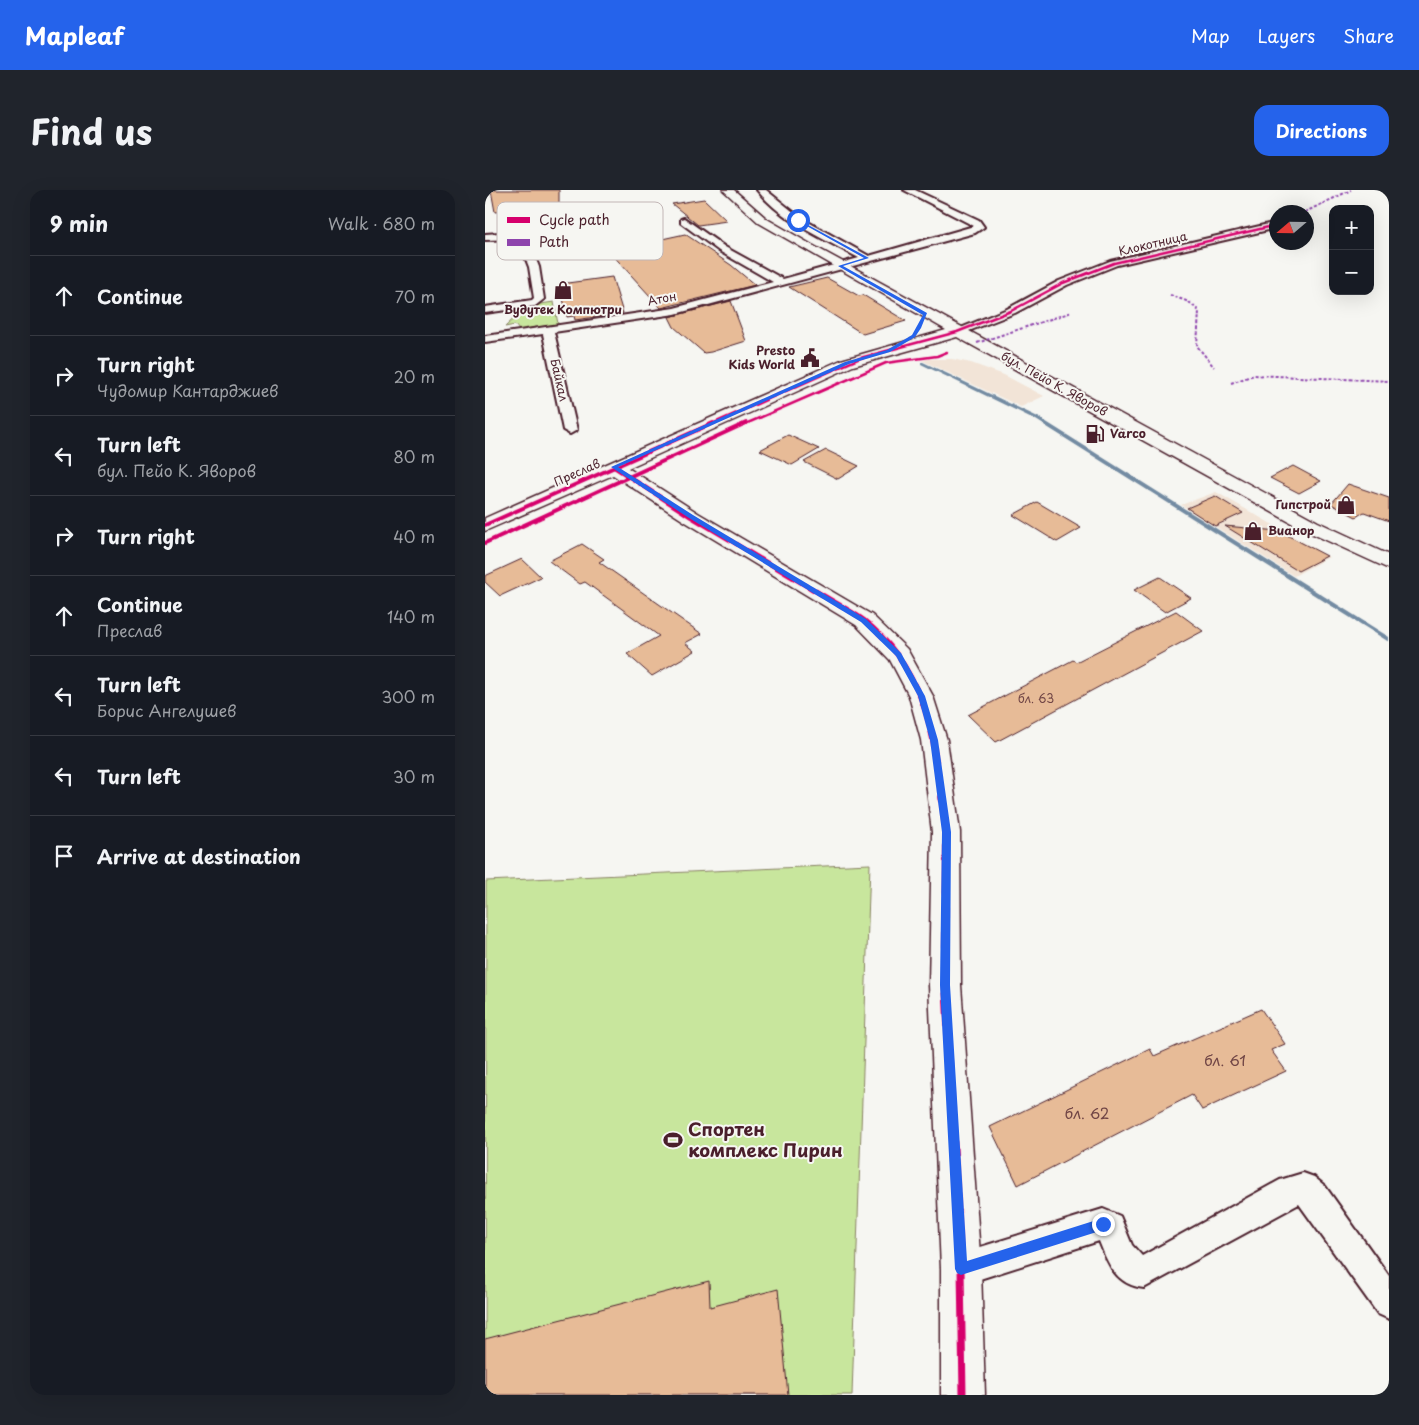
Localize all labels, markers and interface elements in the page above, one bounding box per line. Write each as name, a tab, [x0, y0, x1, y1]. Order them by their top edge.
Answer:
text: Mapleaf	[25, 17, 124, 53]
text: Map	[1191, 22, 1230, 49]
text: Layers	[1258, 22, 1315, 49]
text: Share	[1343, 22, 1394, 49]
text: Find us	[30, 104, 152, 157]
button: Directions	[1254, 105, 1389, 156]
legend	[497, 202, 663, 260]
north arrow	[1269, 205, 1314, 250]
map controls	[1329, 205, 1374, 295]
button: +	[1329, 205, 1374, 250]
text: 9 min	[50, 207, 108, 239]
text: Cycle path	[539, 209, 610, 230]
route start	[787, 209, 810, 232]
text: Walk · 680 m	[328, 211, 435, 235]
street label: Клокотница	[1117, 226, 1189, 260]
text: Path	[539, 231, 569, 252]
button: −	[1329, 250, 1374, 295]
shop icon: Вудутек Компютри	[552, 279, 574, 301]
icon: ahead	[50, 282, 78, 310]
text: Continue	[97, 282, 183, 310]
text: 70 m	[395, 284, 435, 308]
street label: Атон	[646, 286, 678, 310]
place label: Вудутек Компютри	[504, 300, 622, 318]
place label: Presto Kids World	[729, 341, 795, 373]
street label: бул. Пейо К. Яворов	[998, 346, 1111, 420]
public building icon: Presto Kids World	[799, 347, 821, 369]
text: Turn right	[97, 350, 195, 378]
street label: Байкал	[546, 357, 574, 403]
icon: right	[50, 362, 78, 390]
text: 20 m	[394, 364, 435, 388]
text: Чудомир Кантарджиев	[97, 378, 279, 402]
fuel station icon: Varco	[1084, 423, 1106, 445]
place label: Varco	[1110, 424, 1146, 442]
text: Turn left	[97, 430, 181, 458]
icon: left	[50, 442, 78, 470]
text: 80 m	[393, 444, 435, 468]
street label: Преслав	[551, 454, 603, 490]
text: бул. Пейо К. Яворов	[97, 458, 256, 482]
shop icon: Гипстрой	[1335, 494, 1357, 516]
place label: Гипстрой	[1275, 495, 1331, 513]
shop icon: Вианор	[1242, 520, 1264, 542]
place label: Вианор	[1268, 521, 1314, 539]
icon: right	[50, 522, 78, 550]
text: Turn right	[97, 522, 195, 550]
text: 40 m	[393, 524, 435, 548]
text: Continue	[97, 590, 183, 618]
icon: ahead	[50, 602, 78, 630]
text: 140 m	[387, 604, 435, 628]
text: Преслав	[97, 618, 162, 642]
text: Turn left	[97, 670, 181, 698]
icon: left	[50, 682, 78, 710]
text: 300 m	[381, 684, 435, 708]
house number: бл. 63	[1018, 689, 1054, 707]
text: Борис Ангелушев	[97, 698, 237, 722]
icon: left	[50, 762, 78, 790]
text: Turn left	[97, 762, 181, 790]
text: 30 m	[393, 764, 435, 788]
icon: arrive	[50, 842, 78, 870]
text: Arrive at destination	[97, 842, 301, 870]
house number: бл. 61	[1204, 1048, 1246, 1071]
house number: бл. 62	[1065, 1101, 1109, 1124]
place label: Спортен комплекс Пирин	[688, 1115, 843, 1163]
sports icon: Спортен комплекс Пирин	[662, 1129, 684, 1151]
route end	[1092, 1213, 1115, 1236]

